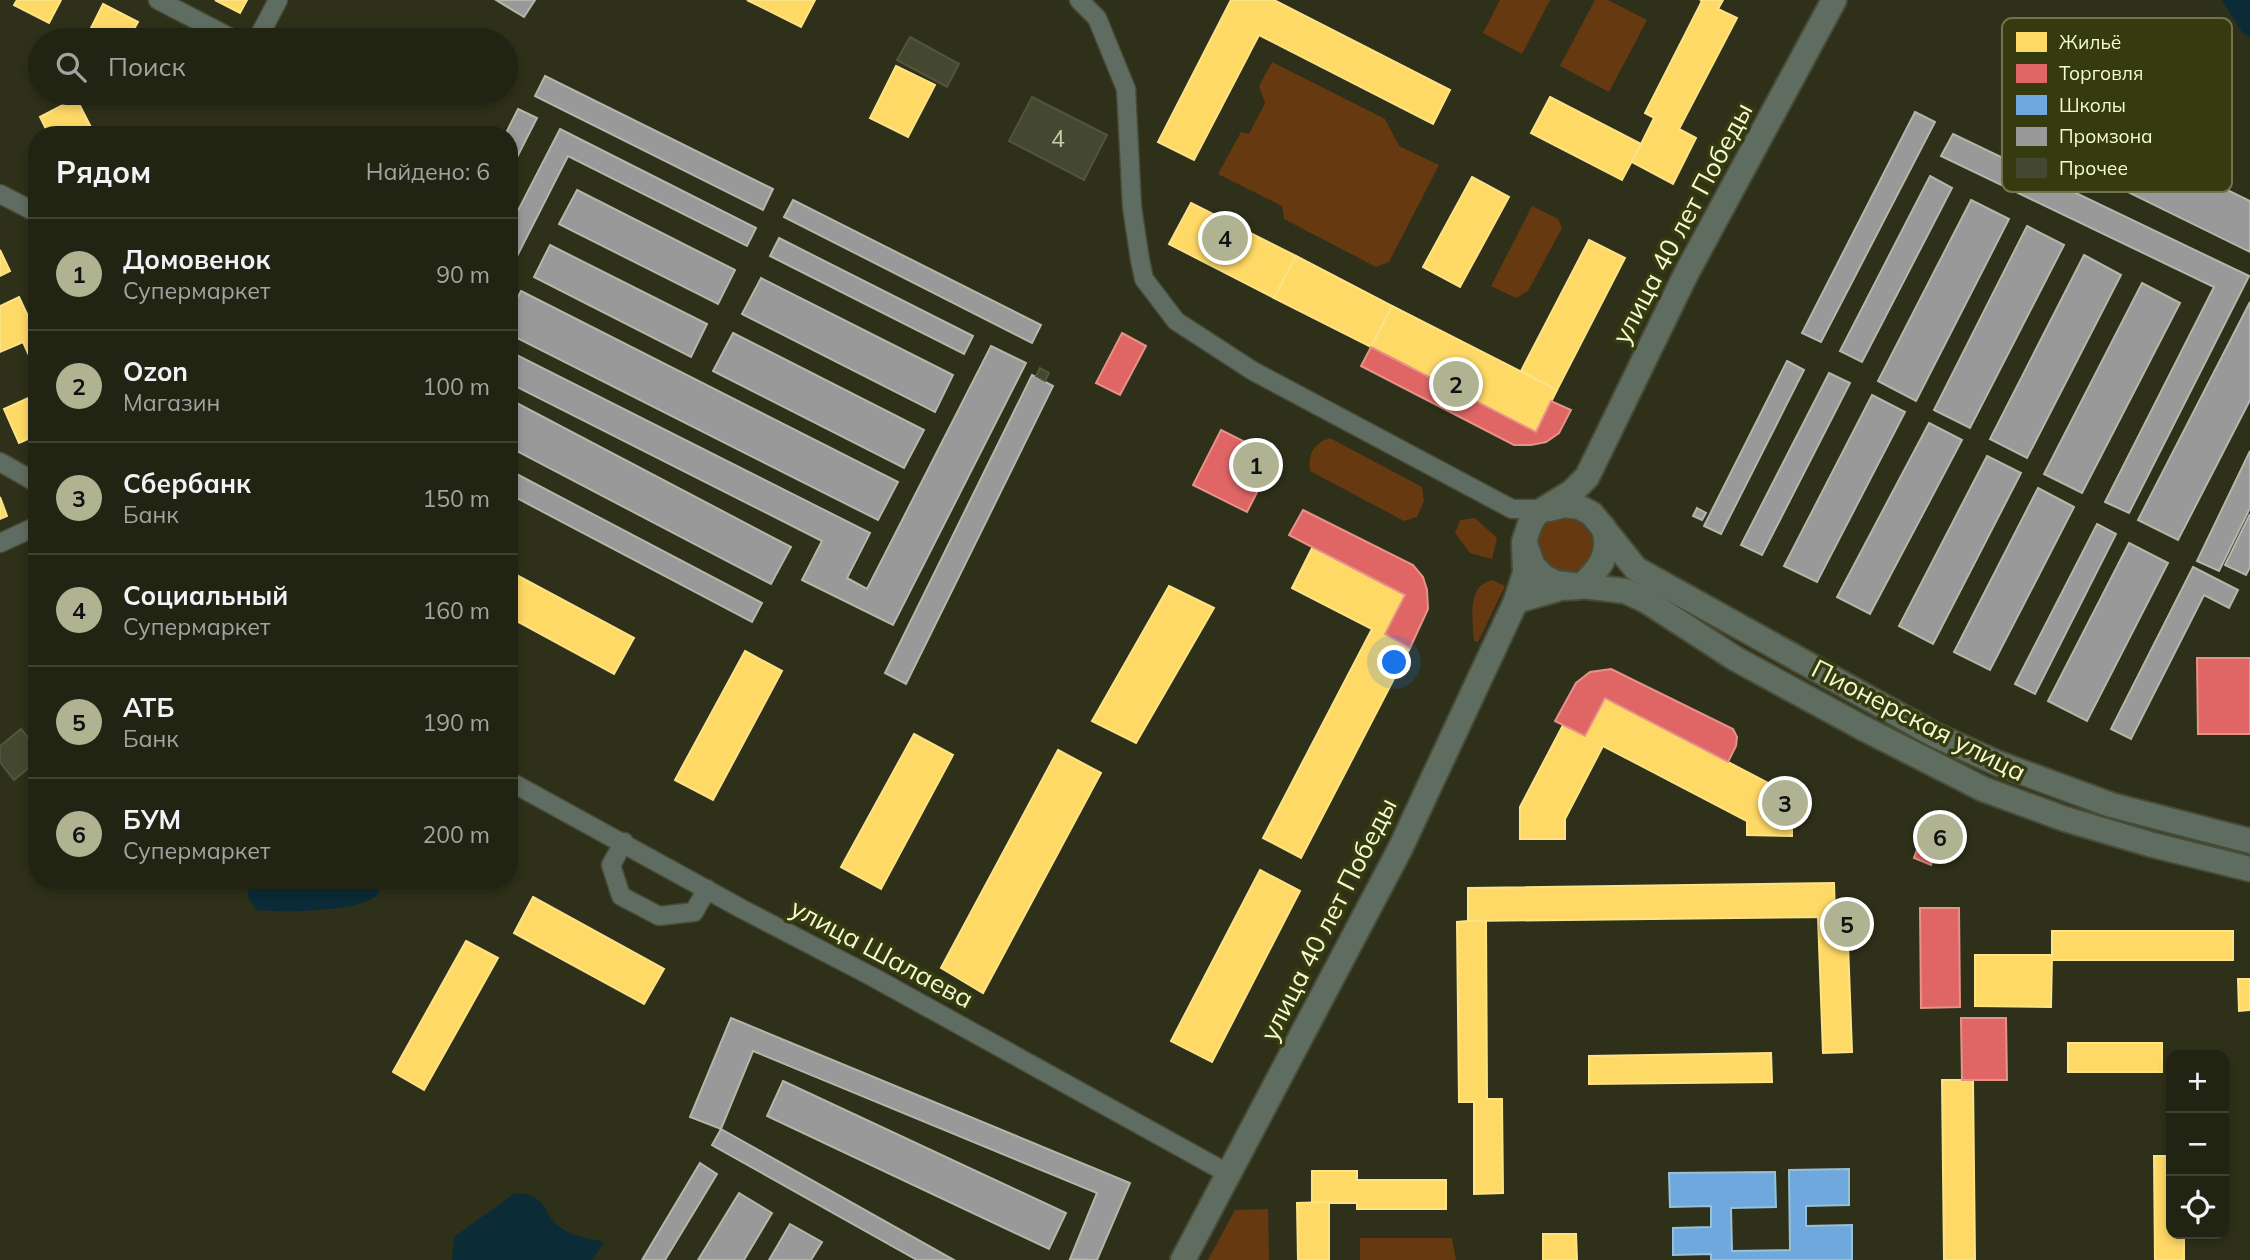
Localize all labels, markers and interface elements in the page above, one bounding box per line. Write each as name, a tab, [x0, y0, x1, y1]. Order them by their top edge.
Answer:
legend	[2002, 18, 2232, 192]
search box	[28, 28, 518, 105]
text: Жильё	[2059, 30, 2121, 54]
icon: search	[52, 48, 90, 86]
text: Поиск	[108, 50, 186, 83]
text: Торговля	[2059, 61, 2143, 85]
text: Школы	[2059, 93, 2126, 117]
street label: улица 40 лет Победы	[1604, 97, 1760, 349]
house number: 4	[1051, 124, 1065, 153]
text: Промзона	[2059, 124, 2153, 148]
text: Рядом	[56, 153, 151, 191]
text: Прочее	[2059, 156, 2128, 180]
text: Найдено: 6	[366, 157, 490, 186]
pin: 4	[1202, 212, 1248, 264]
text: Домовенок	[123, 243, 270, 276]
text: 1	[72, 260, 86, 289]
text: 90 m	[436, 260, 490, 289]
text: Супермаркет	[123, 276, 270, 305]
text: Ozon	[123, 355, 188, 388]
pin: 2	[1433, 358, 1479, 410]
text: 2	[72, 372, 86, 401]
text: 100 m	[422, 372, 490, 401]
text: Магазин	[123, 388, 220, 417]
pin: 1	[1233, 439, 1279, 491]
text: Сбербанк	[123, 467, 251, 500]
text: 3	[72, 484, 86, 513]
text: 150 m	[422, 484, 490, 513]
text: Банк	[123, 500, 179, 529]
text: Социальный	[123, 579, 288, 612]
text: 4	[72, 596, 86, 625]
text: 160 m	[422, 596, 490, 625]
text: Супермаркет	[123, 612, 270, 641]
your location	[1377, 645, 1411, 679]
street label: Пионерская улица	[1806, 652, 2032, 788]
text: АТБ	[123, 691, 174, 724]
text: 5	[72, 708, 86, 737]
text: 190 m	[422, 708, 490, 737]
text: Банк	[123, 724, 179, 753]
pin: 3	[1762, 777, 1808, 829]
street label: улица 40 лет Победы	[1252, 792, 1404, 1046]
text: БУМ	[123, 803, 181, 836]
pin: 6	[1917, 811, 1963, 863]
text: 6	[72, 820, 86, 849]
text: 200 m	[422, 820, 490, 849]
text: Супермаркет	[123, 836, 270, 865]
street label: улица Шалаева	[785, 891, 979, 1015]
pin: 5	[1824, 898, 1870, 950]
map controls	[2166, 1050, 2229, 1239]
button: +	[2166, 1050, 2229, 1113]
button: −	[2166, 1113, 2229, 1176]
button: locate	[2166, 1176, 2229, 1239]

